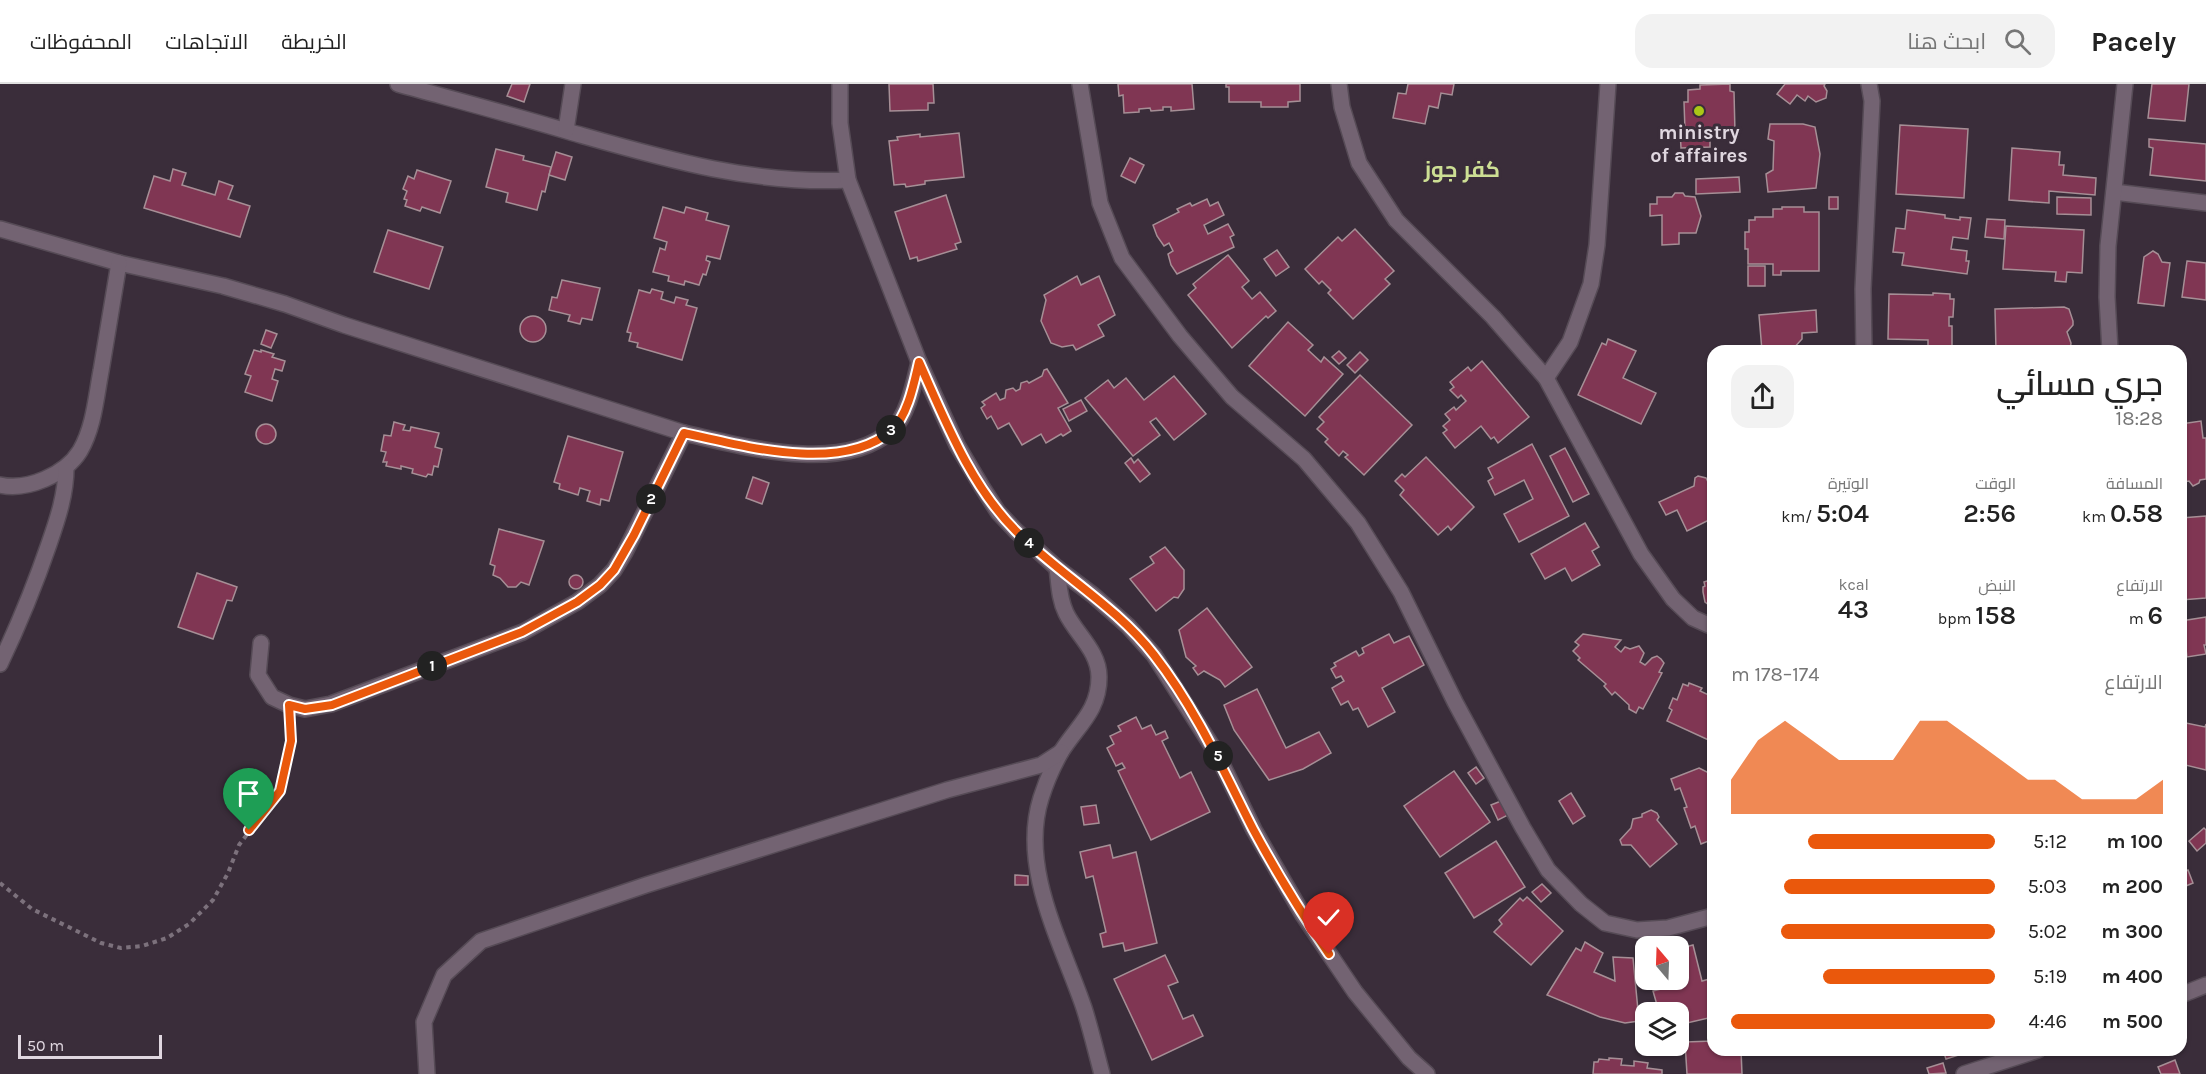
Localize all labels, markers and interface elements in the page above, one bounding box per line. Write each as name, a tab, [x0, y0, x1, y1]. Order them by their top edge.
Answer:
search box	[1635, 14, 2055, 68]
icon: search	[2001, 25, 2034, 58]
text: Pacely	[2091, 25, 2176, 58]
text: ابحث هنا	[1907, 29, 1986, 55]
text: المحفوظات	[30, 30, 132, 54]
text: الاتجاهات	[165, 30, 248, 54]
text: الخريطة	[281, 30, 347, 54]
marker: ministry of affaires	[1692, 104, 1706, 118]
place label: ministry of affaires	[1650, 121, 1748, 167]
district label: كفر جوز	[1423, 157, 1500, 183]
button: share	[1731, 365, 1794, 428]
text: جري مسائي	[1996, 365, 2163, 403]
text: 18:28	[2116, 407, 2163, 430]
pin: 3	[876, 415, 906, 445]
text: 3	[886, 420, 896, 439]
text: الوتيرة	[1828, 474, 1869, 493]
text: الوقت	[1975, 474, 2016, 493]
text: المسافة	[2106, 474, 2163, 493]
pin: 2	[636, 484, 666, 514]
text: 2	[646, 489, 656, 508]
text: 5:04	[1816, 498, 1869, 529]
text: 2:56	[1963, 498, 2016, 529]
text: 0.58	[2110, 498, 2163, 529]
text: /km	[1781, 507, 1816, 526]
text: km	[2082, 507, 2110, 526]
pin: 4	[1014, 528, 1044, 558]
text: 4	[1024, 533, 1034, 552]
text: kcal	[1838, 575, 1869, 594]
text: النبض	[1978, 576, 2016, 595]
text: الارتفاع	[2116, 576, 2163, 595]
text: 43	[1838, 594, 1869, 625]
text: 158	[1975, 600, 2016, 631]
text: 6	[2147, 600, 2163, 631]
text: bpm	[1938, 609, 1975, 628]
text: m	[2129, 609, 2147, 628]
pin: 1	[417, 651, 447, 681]
text: 1	[429, 656, 435, 675]
text: 174–178 m	[1731, 663, 1819, 686]
text: الارتفاع	[2104, 671, 2163, 694]
pin: 5	[1203, 741, 1233, 771]
text: 5	[1213, 746, 1223, 765]
pin	[223, 768, 274, 830]
icon: arrive	[232, 777, 265, 810]
text: 5:12	[2033, 830, 2067, 853]
text: 100 m	[2107, 830, 2163, 853]
text: 5:03	[2027, 875, 2067, 898]
text: 200 m	[2102, 875, 2163, 898]
pin	[1303, 892, 1354, 954]
icon: check	[1312, 901, 1345, 934]
text: 5:02	[2028, 920, 2067, 943]
text: 300 m	[2101, 920, 2163, 943]
north arrow	[1635, 936, 1689, 990]
map controls	[1635, 936, 1689, 1056]
text: 5:19	[2033, 965, 2067, 988]
text: 400 m	[2102, 965, 2163, 988]
button: layers	[1635, 1002, 1689, 1056]
text: 4:46	[2029, 1010, 2067, 1033]
text: 500 m	[2102, 1010, 2163, 1033]
scale bar	[18, 1032, 162, 1060]
text: 50 m	[27, 1036, 64, 1055]

